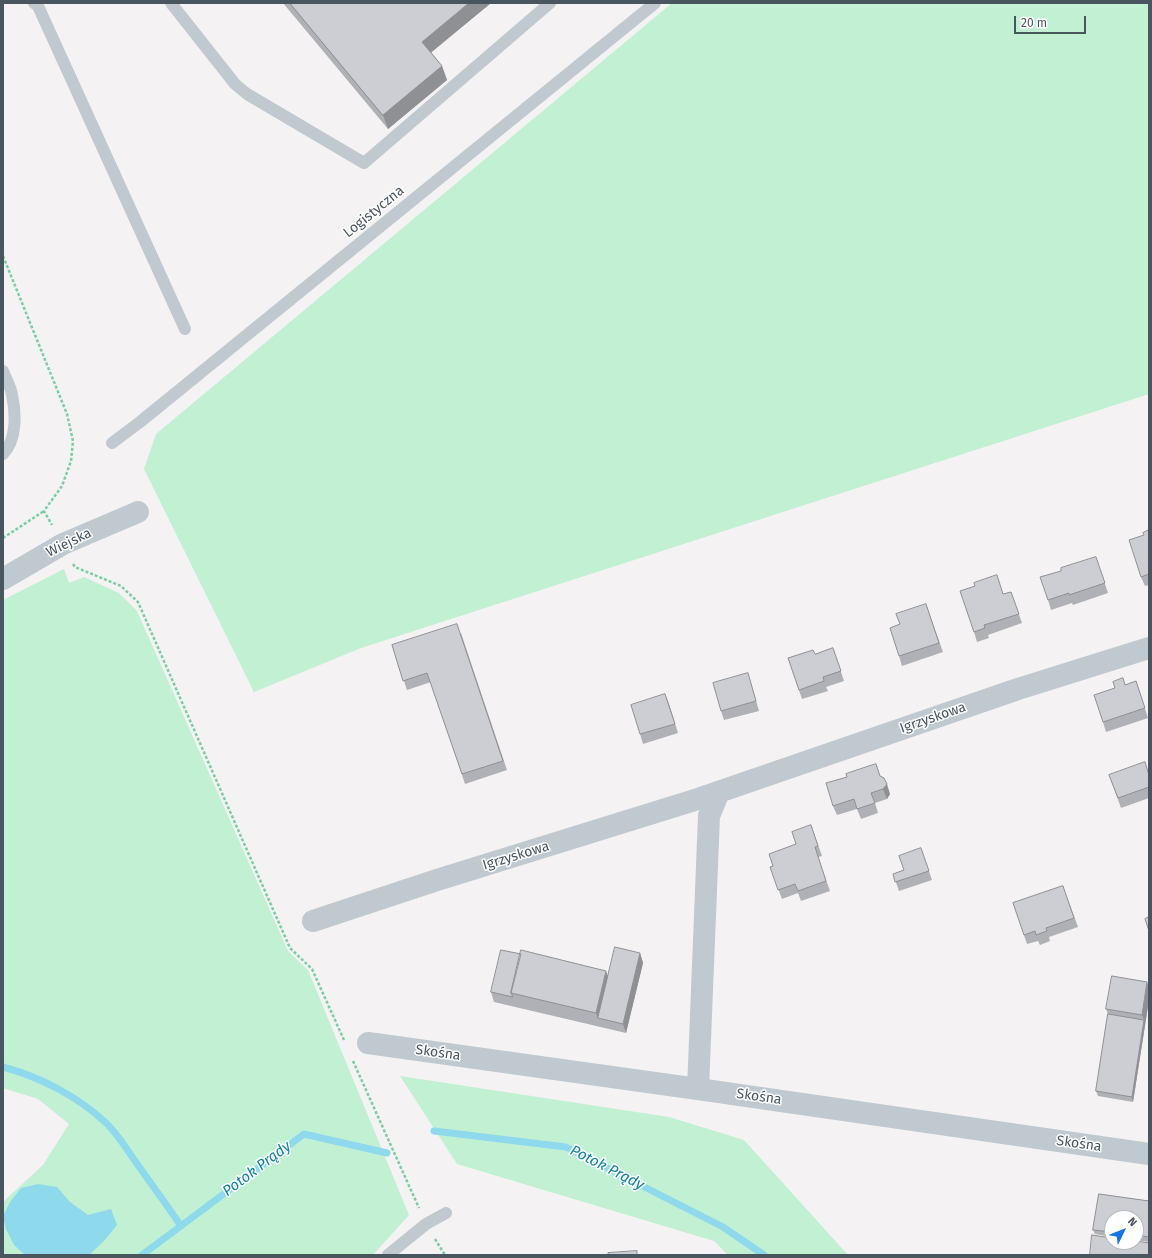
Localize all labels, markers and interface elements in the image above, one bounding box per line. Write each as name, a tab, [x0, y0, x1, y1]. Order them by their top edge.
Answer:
scale bar	[1016, 8, 1088, 34]
text: 20 m	[1021, 16, 1047, 30]
street label: Logistyczna	[340, 182, 408, 242]
street label: Wiejska	[44, 525, 94, 561]
street label: Igrzyskowa	[898, 699, 968, 737]
street label: Igrzyskowa	[481, 838, 551, 874]
street label: Skośna	[414, 1042, 462, 1064]
street label: Skośna	[735, 1086, 783, 1108]
street label: Skośna	[1055, 1133, 1103, 1155]
water label: Potok Prądy	[219, 1137, 295, 1201]
water label: Potok Prądy	[567, 1142, 647, 1194]
north arrow	[1104, 1210, 1144, 1250]
text: N	[1125, 1215, 1140, 1229]

